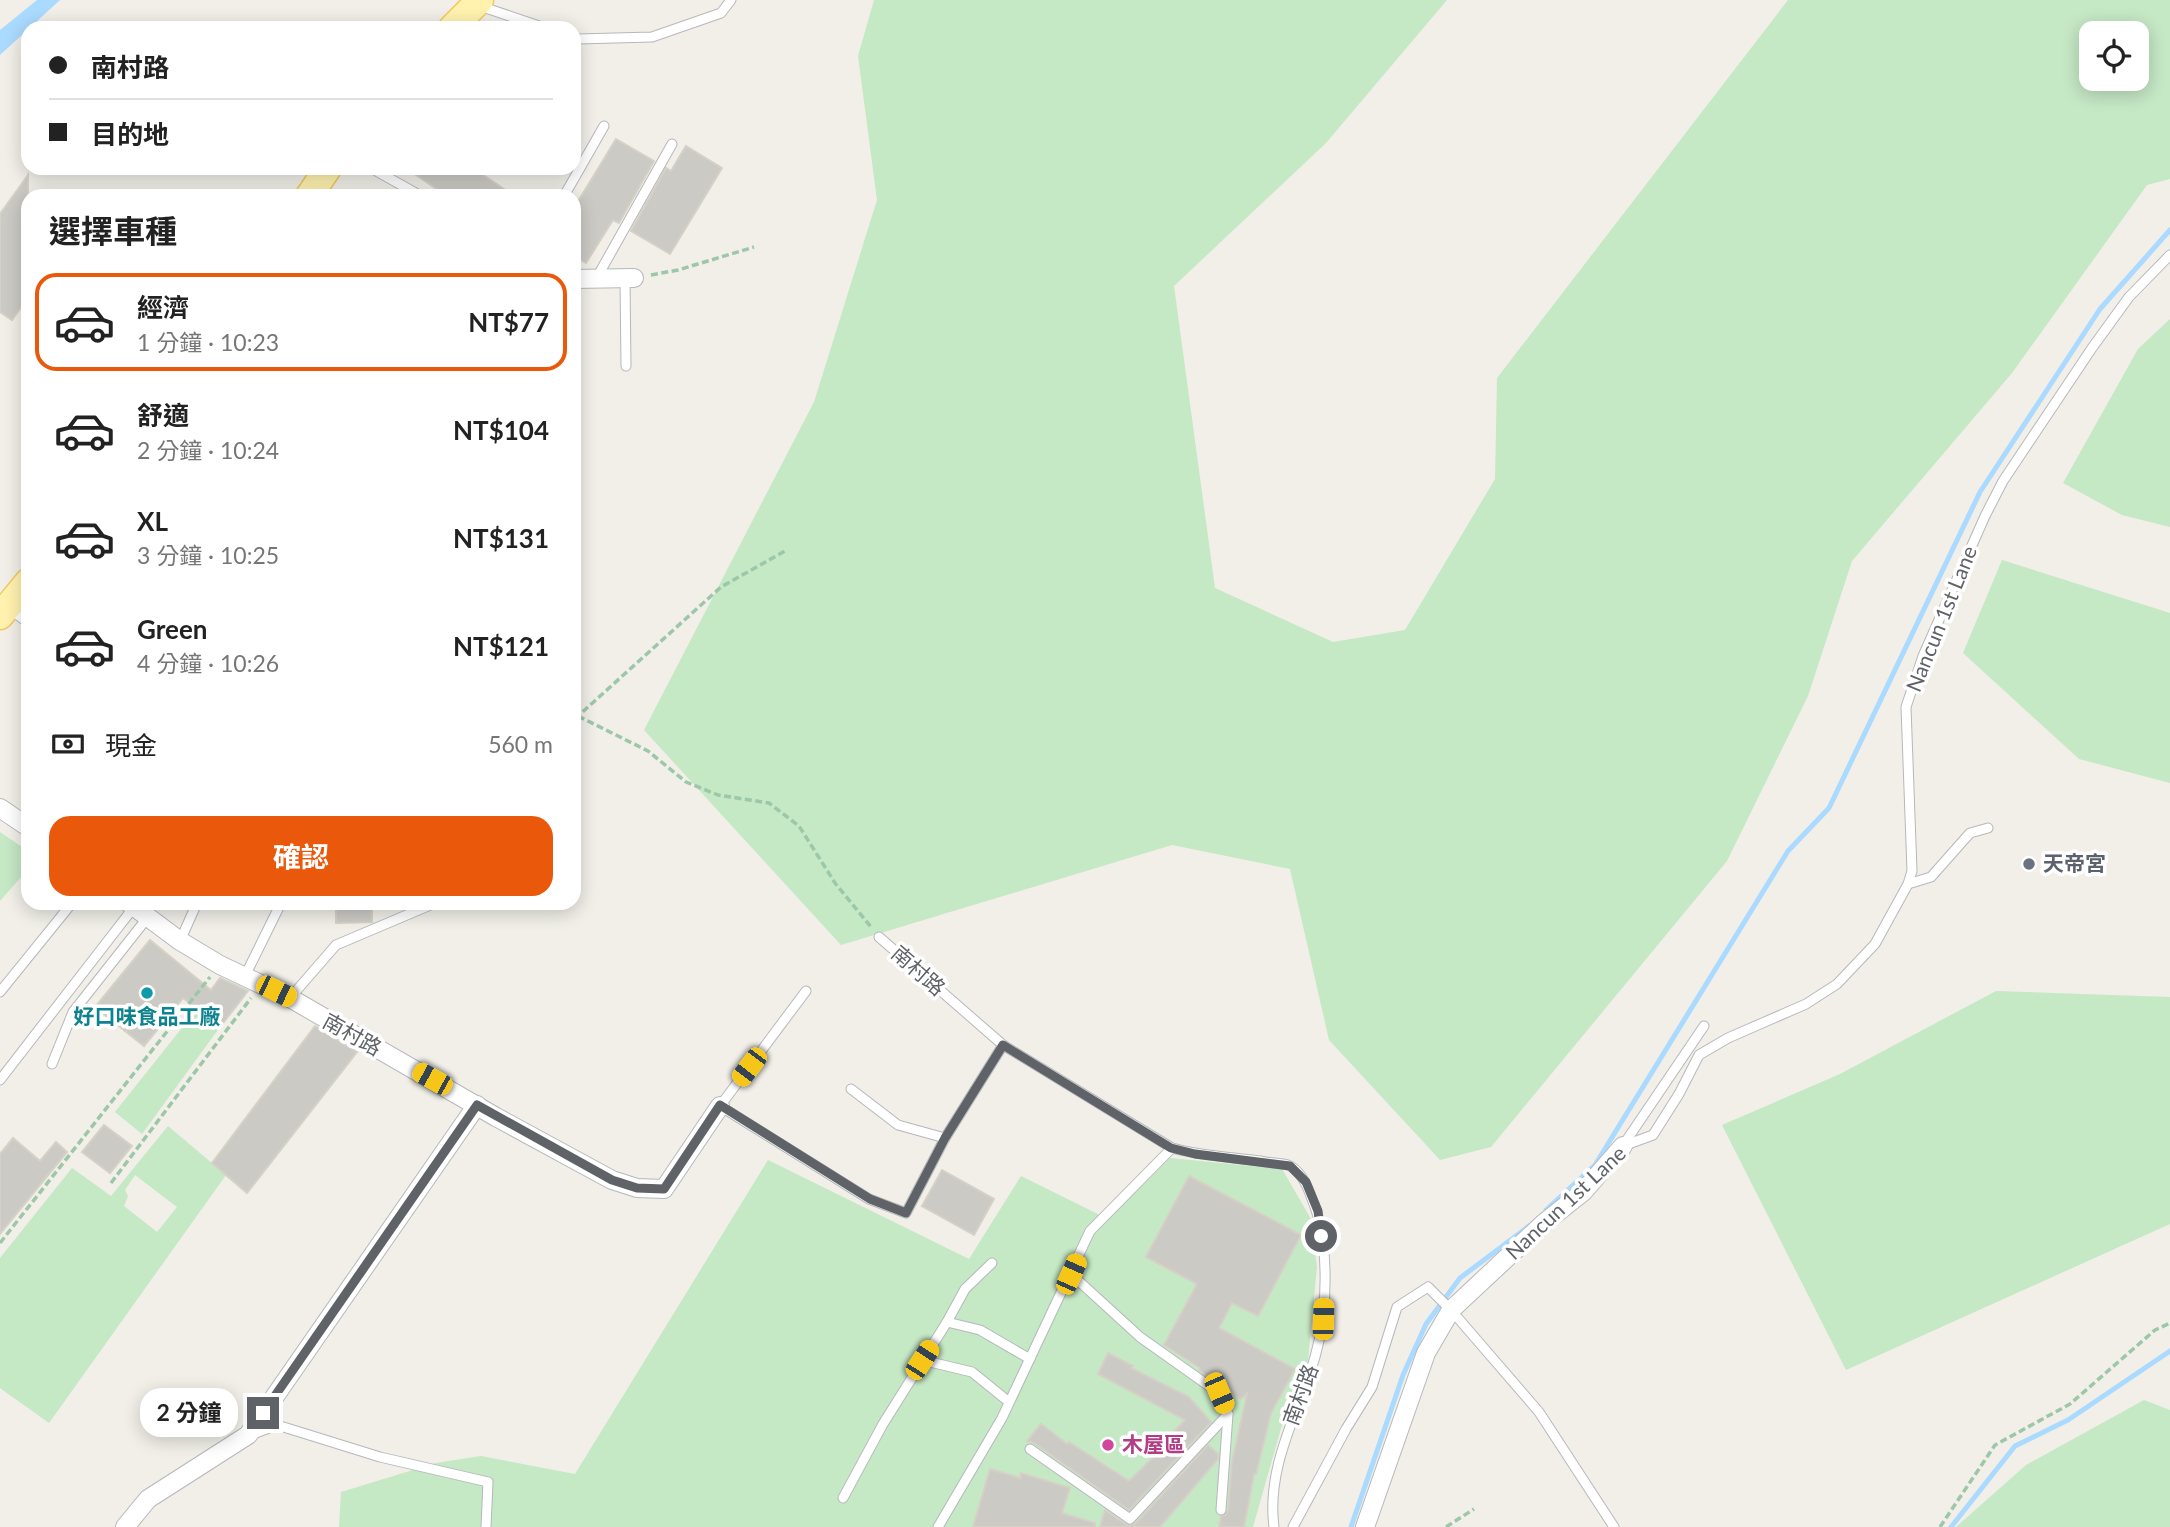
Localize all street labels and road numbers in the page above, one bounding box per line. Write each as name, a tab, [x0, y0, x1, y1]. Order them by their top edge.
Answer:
street label: Nancun 1st Lane	[1900, 542, 1981, 695]
street label: 南村路	[887, 940, 951, 1000]
street label: 南村路	[319, 1007, 386, 1060]
street label: Nancun 1st Lane	[1500, 1140, 1630, 1264]
street label: 南村路	[1277, 1361, 1322, 1428]

